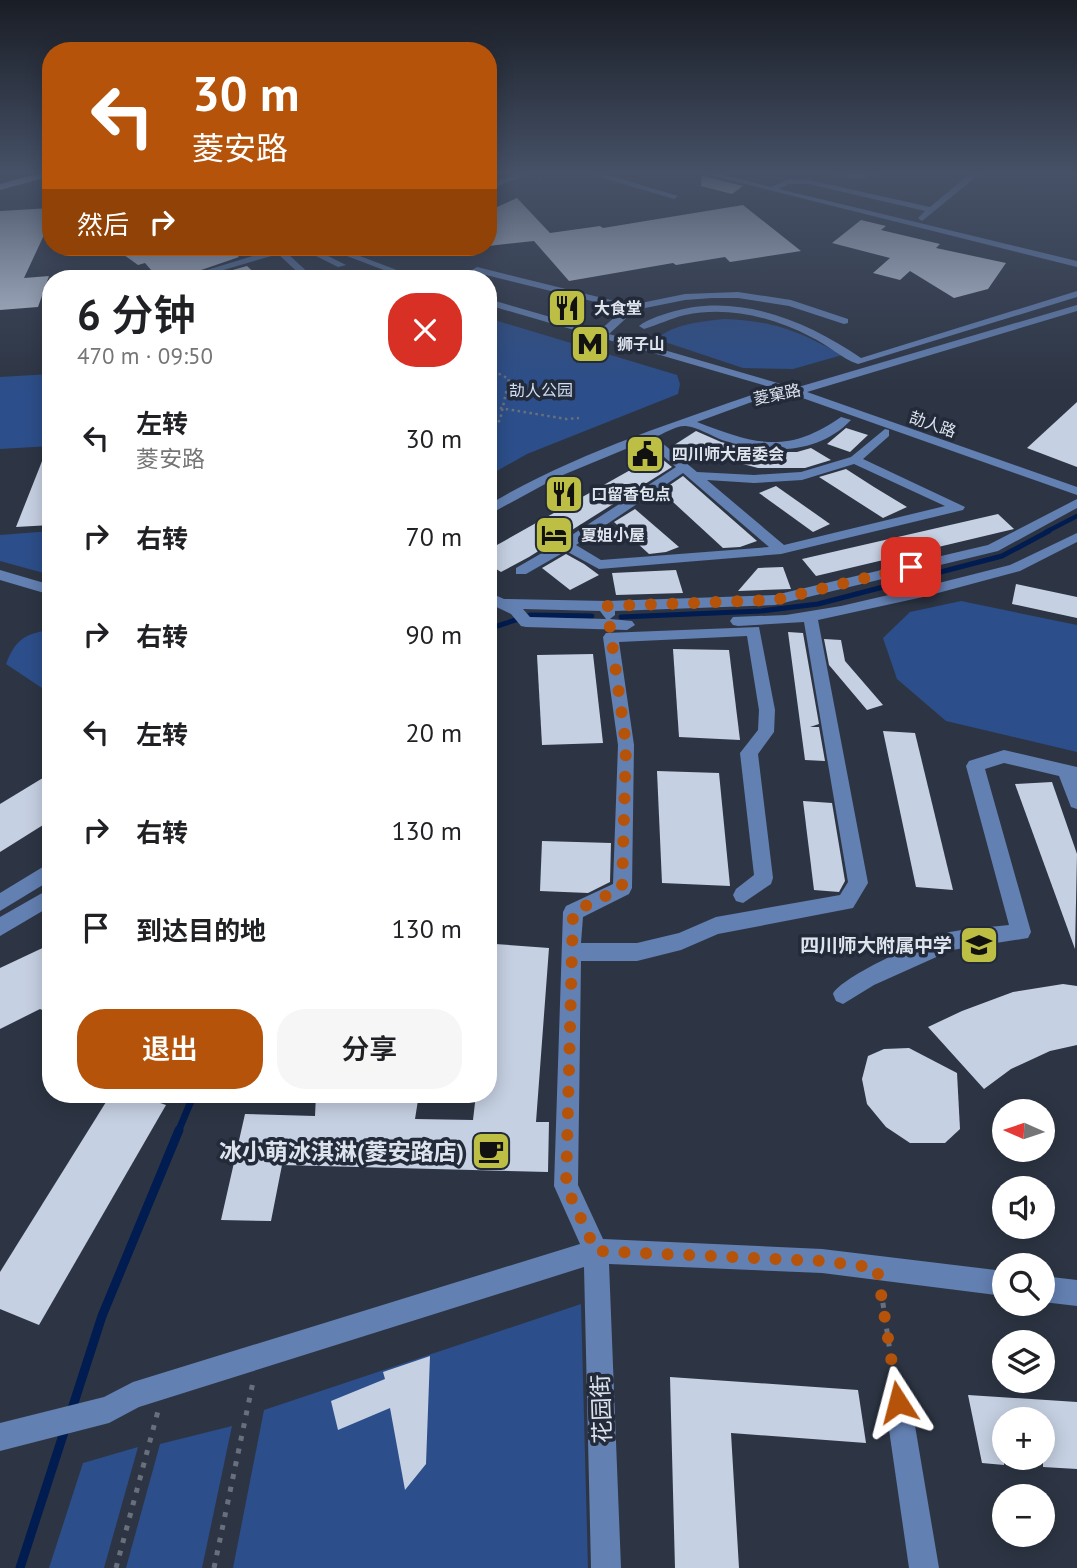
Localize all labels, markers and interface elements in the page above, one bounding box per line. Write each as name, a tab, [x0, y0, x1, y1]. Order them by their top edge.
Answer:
text: 30 m	[192, 61, 299, 125]
icon: left	[77, 70, 168, 161]
text: 菱安路	[192, 127, 288, 169]
icon: right	[143, 203, 181, 241]
text: 然后	[77, 208, 129, 241]
text: 6 分钟	[77, 287, 195, 342]
restaurant icon: 大食堂	[546, 287, 588, 329]
button: close	[388, 293, 462, 367]
place label: 大食堂	[594, 298, 642, 318]
metro station icon: 狮子山	[569, 323, 611, 365]
place label: 狮子山	[617, 334, 665, 354]
text: 470 m · 09:50	[77, 341, 213, 370]
street label: 菱窠路	[751, 379, 803, 409]
park label: 劼人公园	[509, 380, 573, 400]
text: 左转	[136, 407, 188, 440]
street label: 劼人路	[907, 407, 959, 441]
icon: left	[77, 419, 115, 457]
text: 30 m	[406, 422, 462, 455]
public building icon: 四川师大居委会	[624, 433, 666, 475]
text: 菱安路	[136, 444, 205, 473]
place label: 四川师大居委会	[672, 444, 784, 464]
restaurant icon: 口留香包点	[543, 473, 585, 515]
place label: 口留香包点	[591, 484, 671, 504]
hotel icon: 夏姐小屋	[533, 514, 575, 556]
icon: right	[77, 517, 115, 555]
text: 70 m	[406, 520, 462, 553]
text: 右转	[136, 522, 188, 555]
place label: 夏姐小屋	[581, 525, 645, 545]
pin	[881, 537, 941, 597]
icon: arrive	[892, 548, 930, 586]
icon: right	[77, 615, 115, 653]
text: 90 m	[406, 618, 462, 651]
text: 右转	[136, 620, 188, 653]
icon: left	[77, 713, 115, 751]
text: 20 m	[406, 716, 462, 749]
text: 左转	[136, 718, 188, 751]
icon: right	[77, 811, 115, 849]
text: 130 m	[391, 814, 462, 847]
text: 右转	[136, 816, 188, 849]
icon: arrive	[77, 909, 115, 947]
text: 130 m	[391, 912, 462, 945]
text: 到达目的地	[136, 914, 266, 947]
school or university icon: 四川师大附属中学	[958, 924, 1000, 966]
place label: 四川师大附属中学	[800, 933, 952, 957]
button: 退出	[77, 1009, 263, 1089]
button: 分享	[277, 1009, 462, 1089]
north arrow	[992, 1099, 1055, 1162]
map controls	[992, 1099, 1055, 1547]
cafe icon: 冰小萌冰淇淋(菱安路店)	[470, 1130, 512, 1172]
place label: 冰小萌冰淇淋(菱安路店)	[219, 1137, 464, 1166]
button: sound	[992, 1176, 1055, 1239]
button: search	[992, 1253, 1055, 1316]
button: layers	[992, 1330, 1055, 1393]
position arrow	[861, 1365, 935, 1439]
street label: 花园街	[585, 1374, 617, 1444]
button: +	[992, 1407, 1055, 1470]
button: −	[992, 1484, 1055, 1547]

